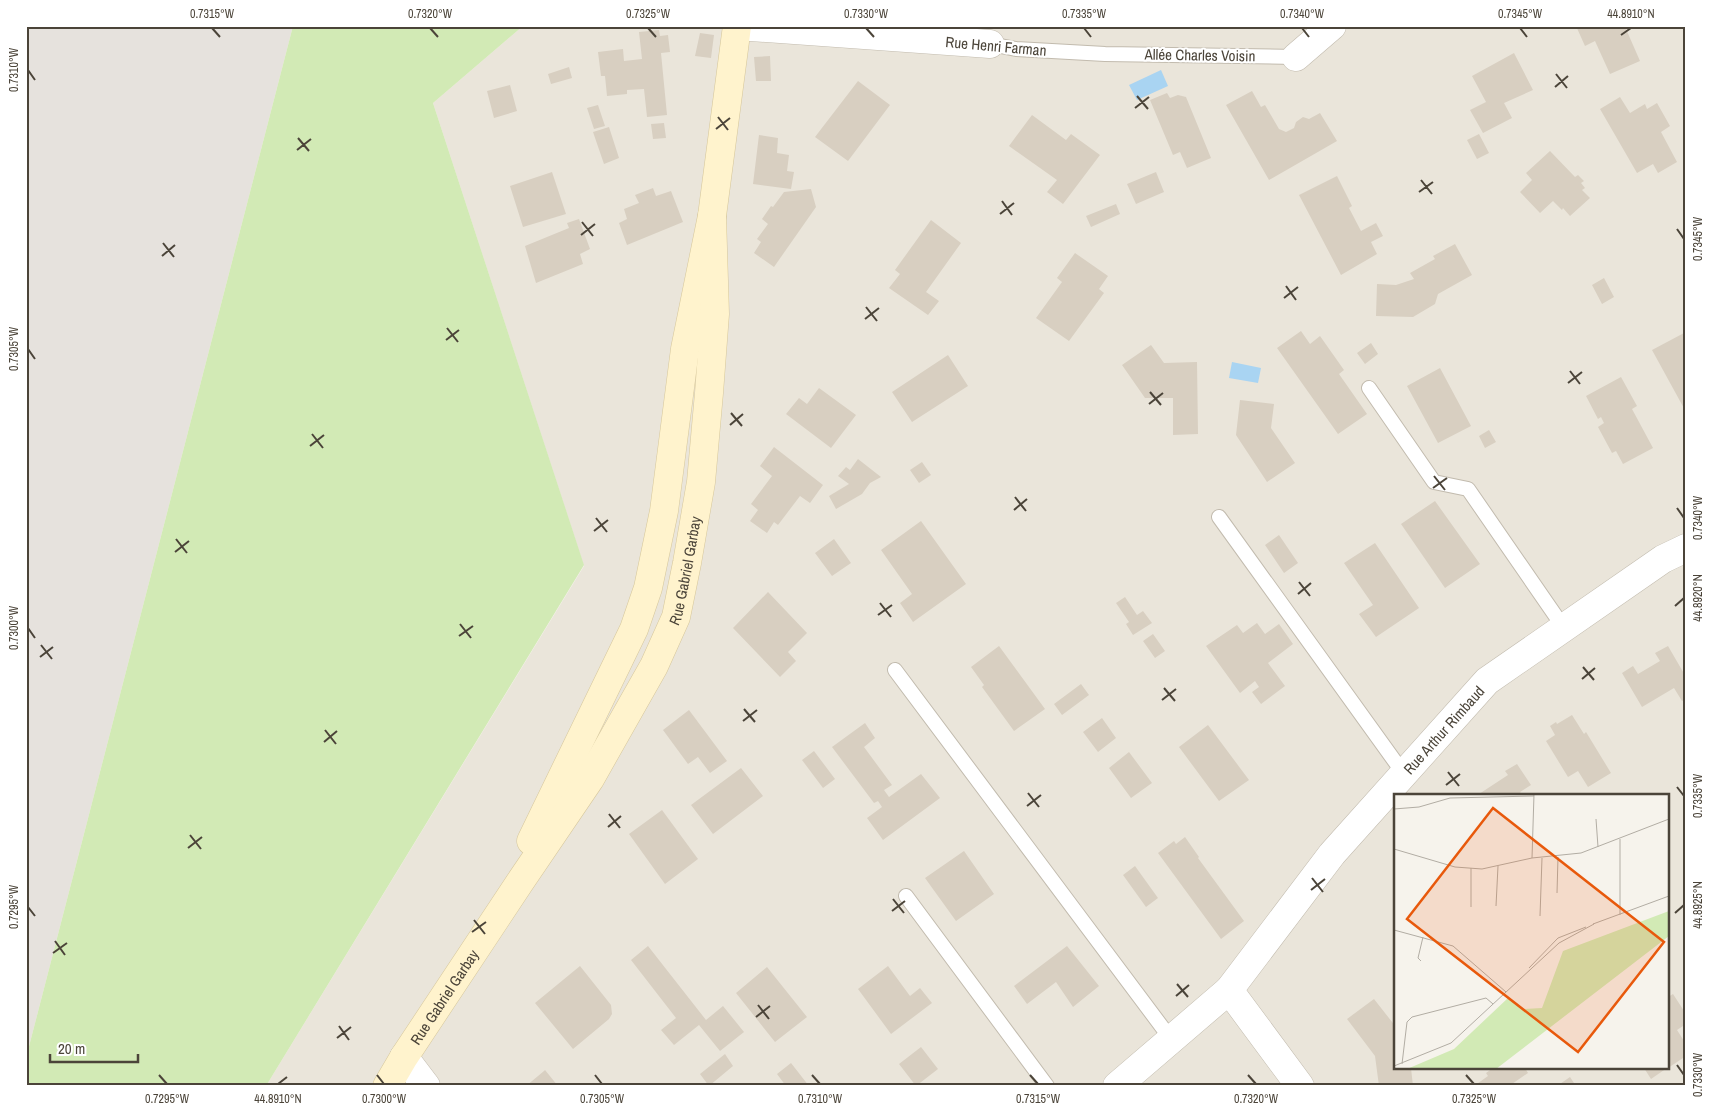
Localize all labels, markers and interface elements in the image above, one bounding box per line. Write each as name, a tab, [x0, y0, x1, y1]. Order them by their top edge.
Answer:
text: 0.7315°W	[190, 6, 235, 22]
text: 0.7320°W	[408, 6, 453, 22]
text: 0.7325°W	[626, 6, 671, 22]
text: 0.7330°W	[844, 6, 889, 22]
text: 0.7335°W	[1062, 6, 1107, 22]
text: 0.7340°W	[1280, 6, 1325, 22]
text: 0.7345°W	[1498, 6, 1543, 22]
text: 44.8910°N	[1607, 6, 1655, 22]
street label: Rue Henri Farman	[945, 31, 1047, 61]
street label: Allée Charles Voisin	[1143, 44, 1256, 66]
text: 0.7310°W	[6, 47, 22, 92]
text: 0.7345°W	[1690, 216, 1706, 261]
text: 0.7305°W	[6, 326, 22, 371]
text: 0.7340°W	[1690, 495, 1706, 540]
street label: Rue Gabriel Garbay	[663, 514, 706, 628]
text: 44.8920°N	[1690, 574, 1706, 622]
text: 0.7300°W	[6, 605, 22, 650]
street label: Rue Arthur Rimbaud	[1398, 681, 1489, 779]
text: 0.7335°W	[1690, 773, 1706, 818]
inset map	[1394, 794, 1670, 1070]
text: 44.8925°N	[1690, 881, 1706, 929]
text: 0.7295°W	[6, 884, 22, 929]
street label: Rue Gabriel Garbay	[405, 944, 484, 1048]
scale bar	[50, 1032, 138, 1064]
text: 20 m	[58, 1038, 85, 1059]
text: 0.7330°W	[1690, 1052, 1706, 1097]
text: 0.7295°W	[145, 1091, 190, 1107]
text: 44.8910°N	[254, 1091, 302, 1107]
text: 0.7300°W	[362, 1091, 407, 1107]
text: 0.7305°W	[580, 1091, 625, 1107]
text: 0.7310°W	[798, 1091, 843, 1107]
text: 0.7315°W	[1016, 1091, 1061, 1107]
text: 0.7320°W	[1234, 1091, 1279, 1107]
text: 0.7325°W	[1452, 1091, 1497, 1107]

